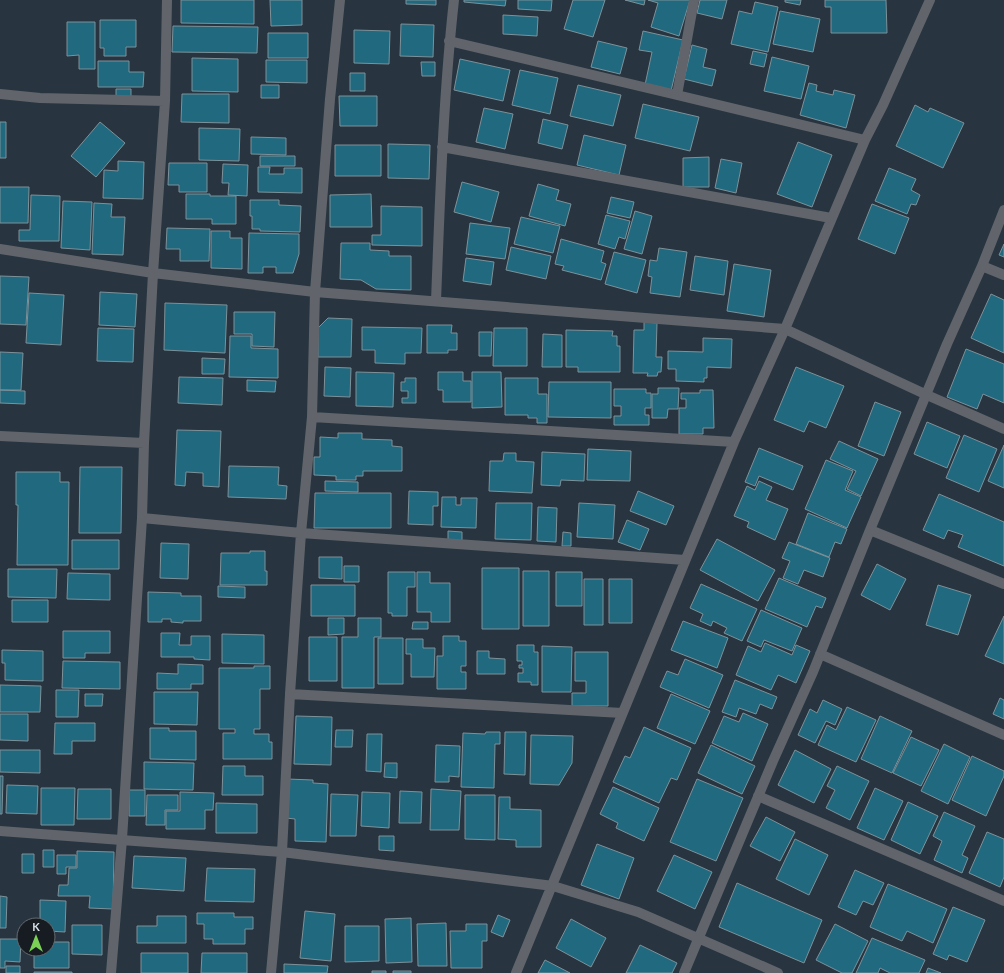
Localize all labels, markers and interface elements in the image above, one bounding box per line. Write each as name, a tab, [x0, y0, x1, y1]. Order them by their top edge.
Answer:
north arrow	[16, 917, 56, 957]
text: K	[32, 920, 40, 933]

